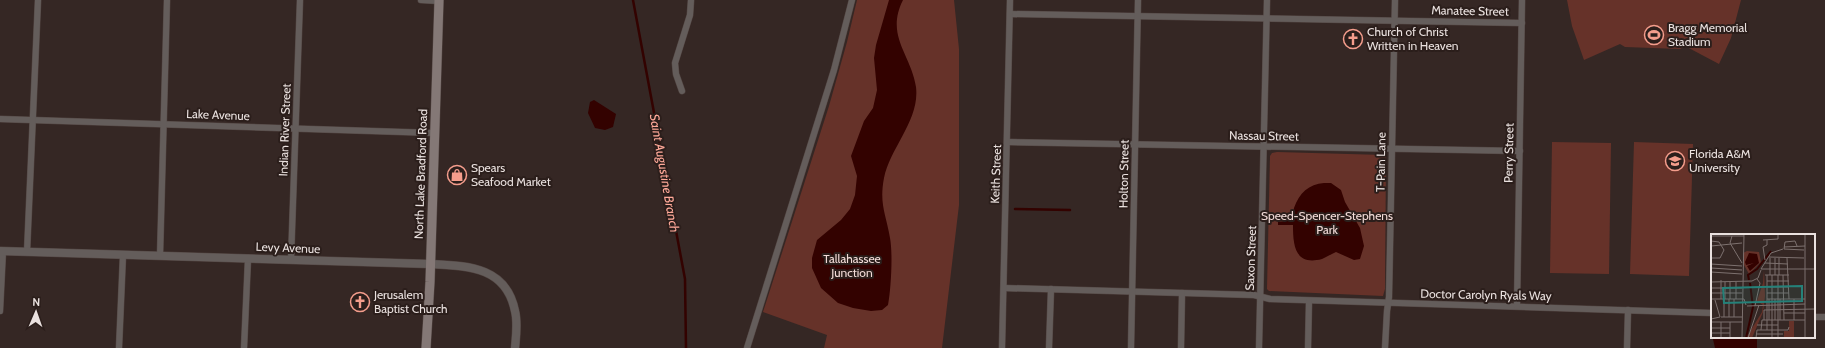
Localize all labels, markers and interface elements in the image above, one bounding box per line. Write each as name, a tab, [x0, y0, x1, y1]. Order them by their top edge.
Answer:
street label: Manatee Street	[1431, 2, 1509, 19]
place label: Bragg Memorial Stadium	[1668, 20, 1747, 49]
place label: Church of Christ Written in Heaven	[1367, 24, 1459, 53]
sports icon: Bragg Memorial Stadium	[1643, 24, 1665, 46]
church icon: Church of Christ Written in Heaven	[1342, 28, 1364, 50]
street label: Indian River Street	[275, 83, 294, 177]
street label: Lake Avenue	[186, 106, 250, 123]
street label: North Lake Bradford Road	[411, 109, 430, 239]
water label: Saint Augustine Branch	[647, 112, 683, 234]
street label: Perry Street	[1500, 123, 1517, 183]
street label: Nassau Street	[1229, 127, 1299, 144]
street label: T-Pain Lane	[1372, 132, 1389, 192]
street label: Holton Street	[1115, 140, 1132, 208]
street label: Keith Street	[987, 144, 1004, 204]
place label: Florida A&M University	[1689, 146, 1751, 175]
school or university icon: Florida A&M University	[1664, 150, 1686, 172]
place label: Spears Seafood Market	[471, 160, 551, 189]
shop icon: Spears Seafood Market	[446, 164, 468, 186]
park label: Speed-Spencer-Stephens Park	[1261, 208, 1393, 237]
street label: Saxon Street	[1242, 225, 1259, 291]
inset map	[1711, 234, 1815, 338]
street label: Levy Avenue	[255, 239, 321, 256]
park label: Tallahassee Junction	[823, 251, 881, 280]
street label: Doctor Carolyn Ryals Way	[1420, 286, 1552, 303]
place label: Jerusalem Baptist Church	[373, 287, 448, 316]
church icon: Jerusalem Baptist Church	[349, 291, 371, 313]
north arrow	[16, 292, 56, 332]
text: N	[32, 295, 40, 309]

